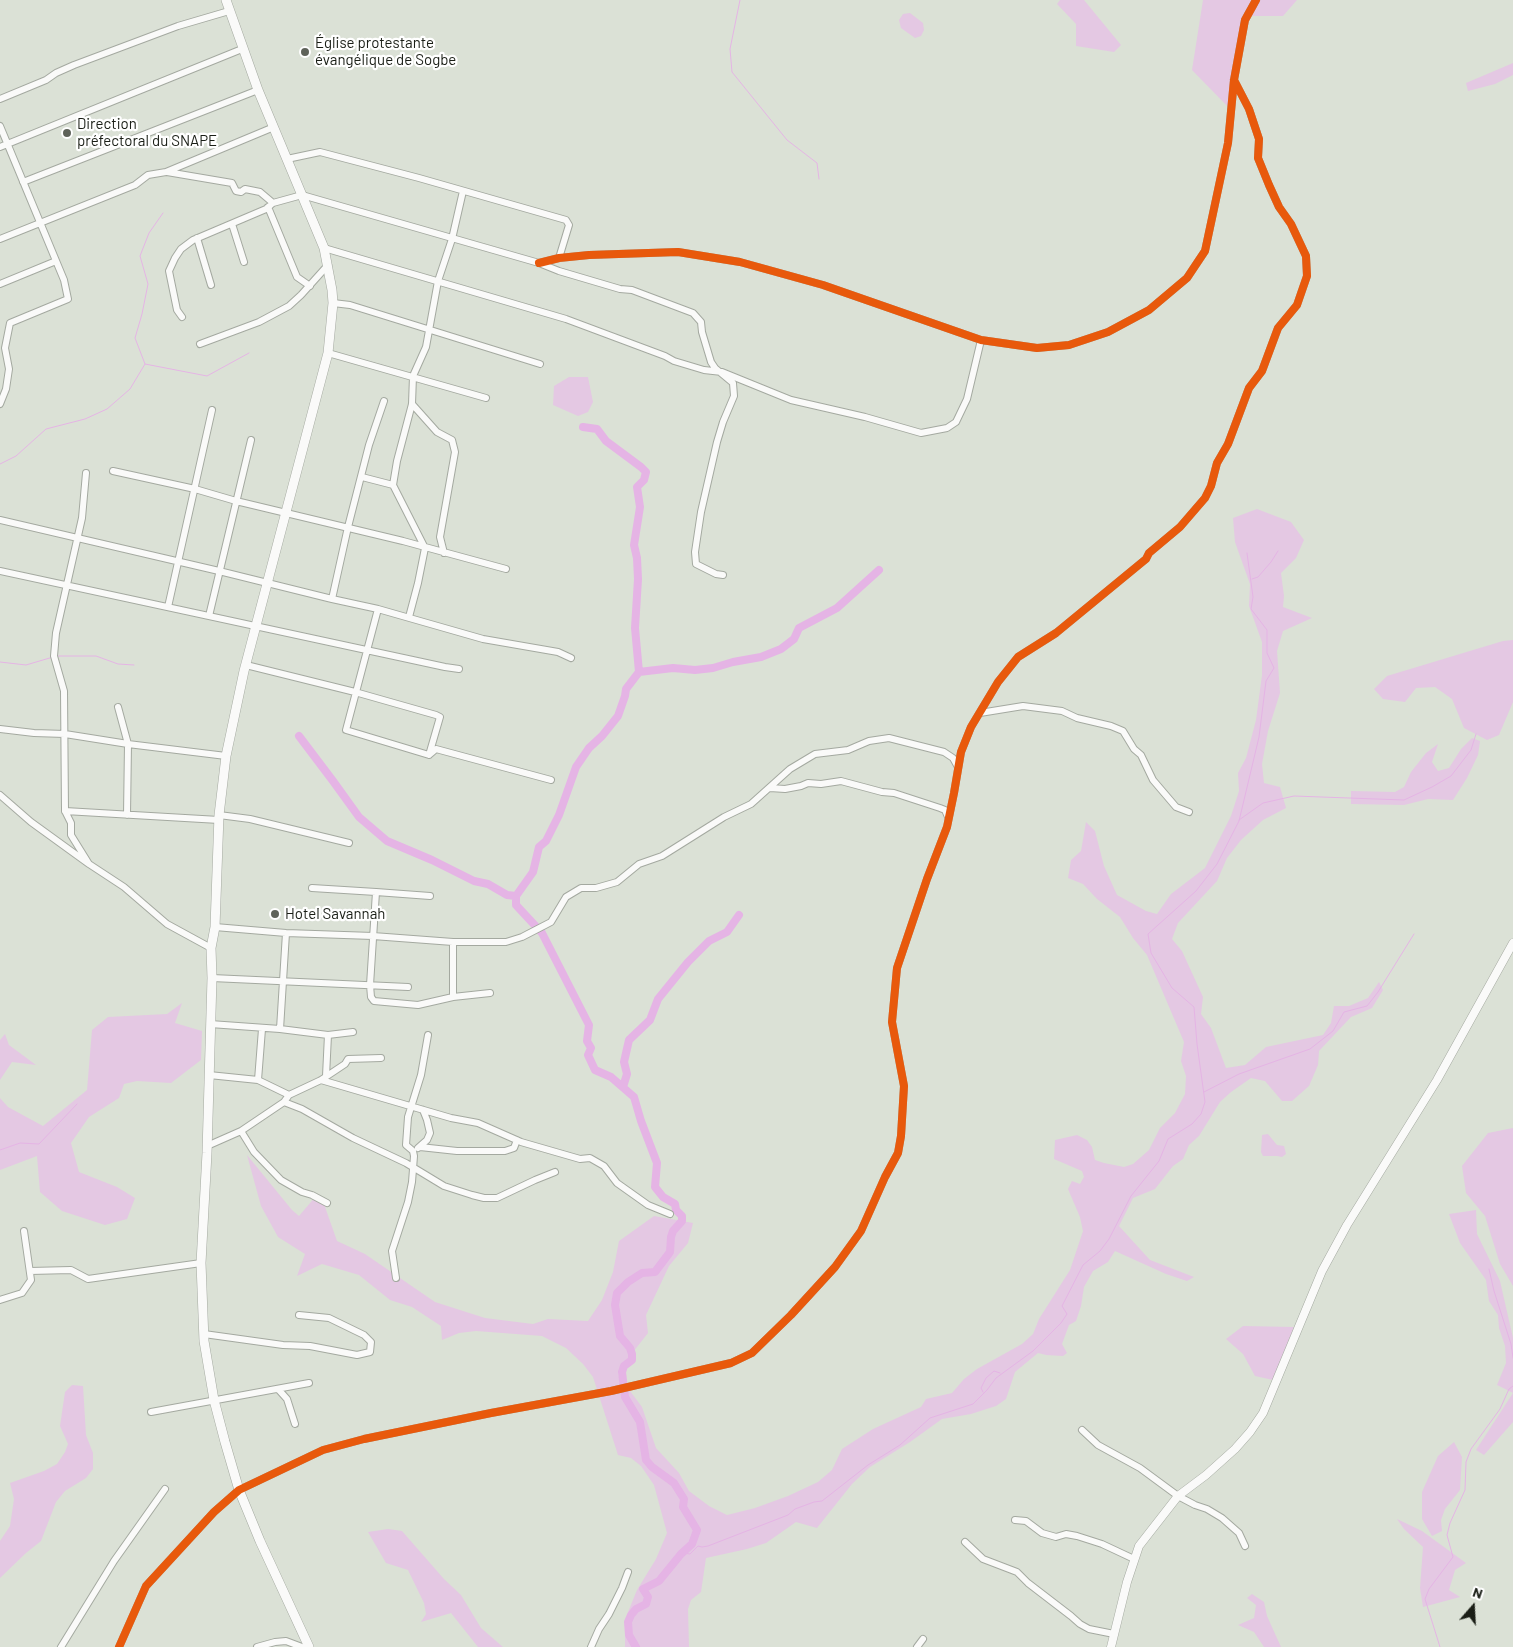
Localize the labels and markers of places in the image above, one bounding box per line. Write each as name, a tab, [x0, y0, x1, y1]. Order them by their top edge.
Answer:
place label: Église protestante évangélique de Sogbe	[315, 34, 456, 69]
marker: Église protestante évangélique de Sogbe	[299, 46, 311, 58]
place label: Direction préfectoral du SNAPE	[77, 115, 217, 150]
marker: Direction préfectoral du SNAPE	[61, 127, 73, 139]
place label: Hotel Savannah	[285, 905, 385, 923]
marker: Hotel Savannah	[269, 908, 281, 920]

